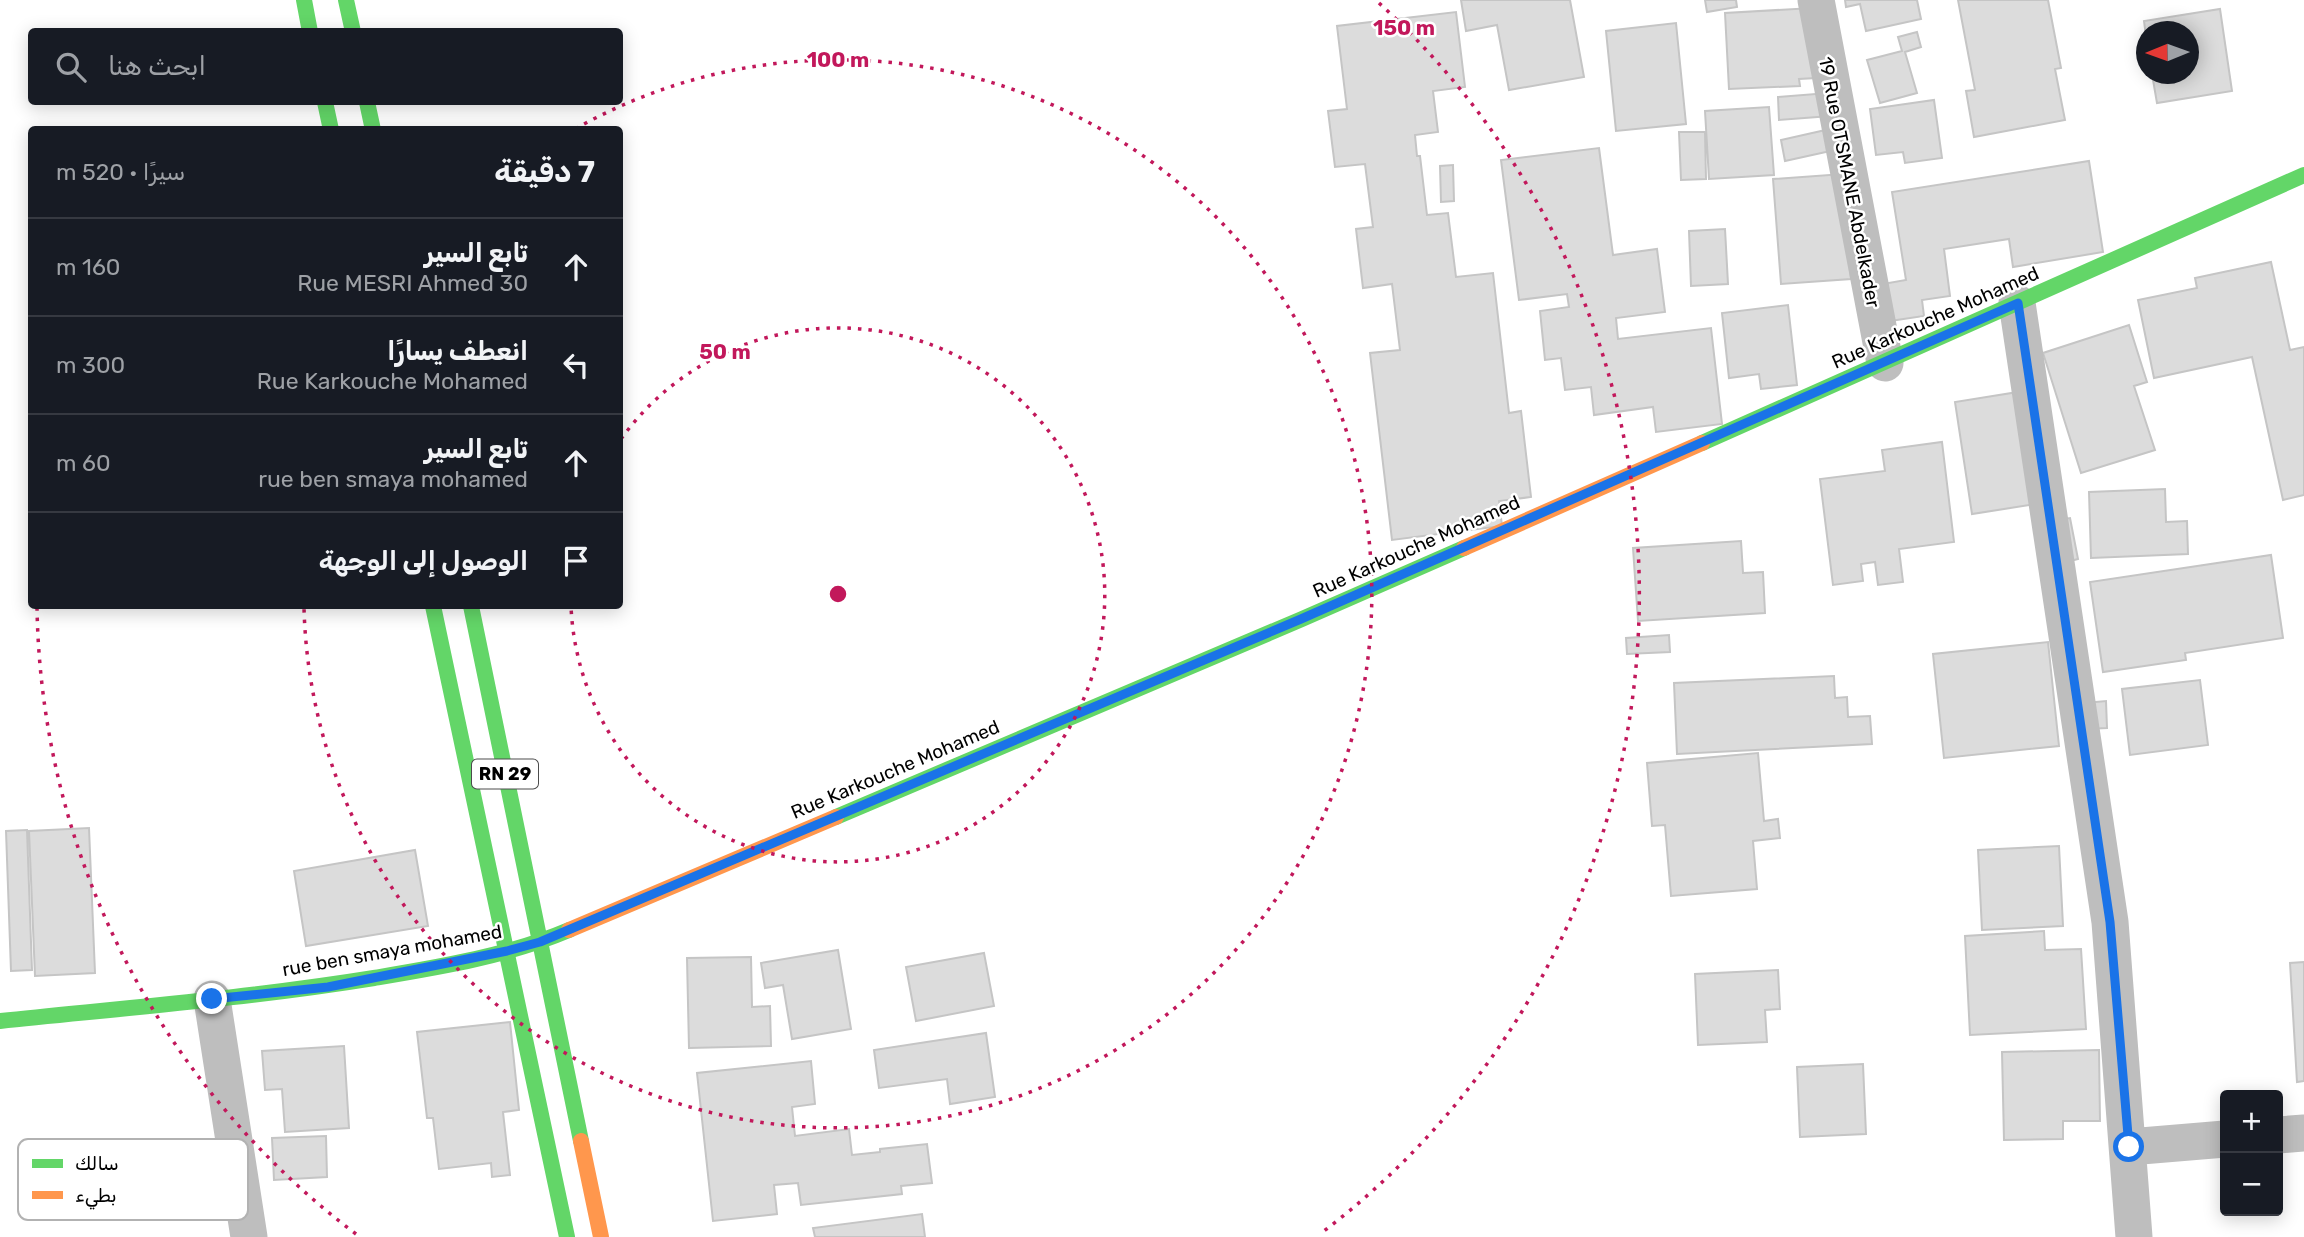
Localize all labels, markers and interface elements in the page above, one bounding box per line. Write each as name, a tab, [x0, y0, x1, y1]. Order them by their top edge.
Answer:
text: 150 m	[1373, 15, 1435, 40]
north arrow	[2136, 21, 2199, 84]
search box	[28, 28, 623, 105]
text: 100 m	[807, 47, 869, 72]
icon: search	[52, 48, 90, 86]
text: ابحث هنا	[108, 51, 206, 82]
street label: 19 Rue OTSMANE Abdelkader	[1814, 55, 1885, 310]
text: 7 دقيقة	[494, 154, 595, 190]
text: سيرًا · 520 m	[56, 158, 185, 186]
text: تابع السير	[424, 238, 528, 269]
icon: ahead	[557, 248, 595, 286]
text: 160 m	[56, 253, 120, 281]
street label: Rue Karkouche Mohamed	[1828, 261, 2042, 374]
text: 30 Rue MESRI Ahmed	[297, 269, 528, 297]
text: انعطف يسارًا	[387, 336, 528, 367]
text: 50 m	[699, 339, 751, 364]
icon: left	[557, 346, 595, 384]
text: 300 m	[56, 351, 125, 379]
text: Rue Karkouche Mohamed	[257, 367, 528, 395]
text: تابع السير	[424, 434, 528, 465]
icon: ahead	[557, 444, 595, 482]
text: 60 m	[56, 449, 111, 477]
text: rue ben smaya mohamed	[258, 465, 528, 493]
street label: Rue Karkouche Mohamed	[1309, 490, 1523, 603]
icon: arrive	[557, 542, 595, 580]
text: الوصول إلى الوجهة	[319, 546, 528, 577]
centre of rings	[826, 582, 850, 606]
street label: Rue Karkouche Mohamed	[788, 715, 1003, 824]
road number: RN 29	[472, 760, 538, 788]
street label: rue ben smaya mohamed	[280, 920, 504, 981]
route end	[196, 983, 227, 1014]
map controls	[2220, 1090, 2283, 1216]
button: +	[2220, 1090, 2283, 1153]
route start	[2113, 1131, 2144, 1162]
legend	[18, 1139, 248, 1220]
text: سالك	[75, 1152, 119, 1175]
button: −	[2220, 1153, 2283, 1216]
text: بطيء	[75, 1184, 117, 1210]

